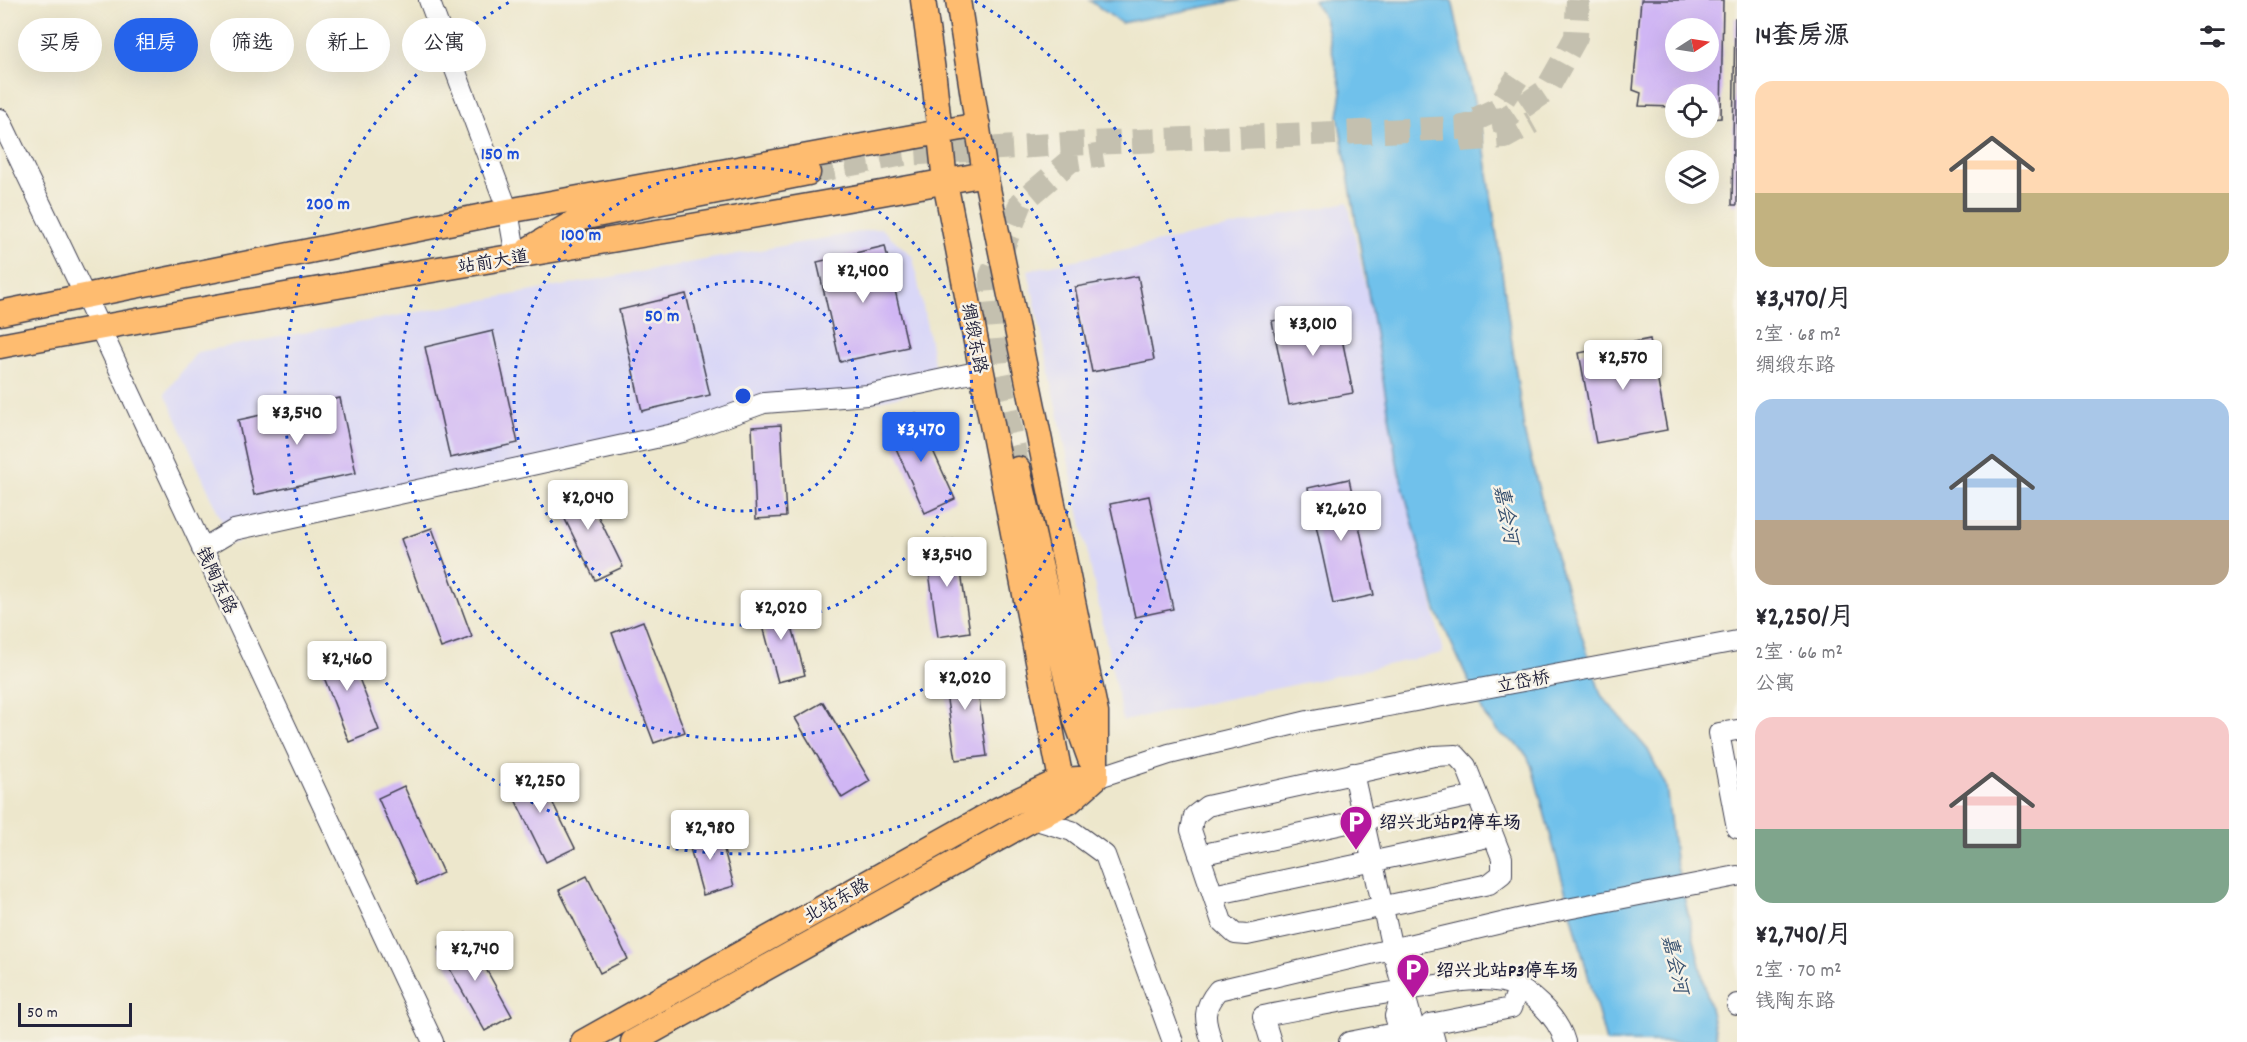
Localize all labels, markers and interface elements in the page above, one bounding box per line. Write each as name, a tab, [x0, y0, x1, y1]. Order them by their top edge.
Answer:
chip: 买房	[18, 18, 102, 72]
chip: 租房	[114, 18, 198, 72]
chip: 筛选	[210, 18, 294, 72]
chip: 新上	[306, 18, 390, 72]
chip: 公寓	[402, 18, 486, 72]
north arrow	[1665, 18, 1719, 72]
map controls	[1665, 18, 1719, 204]
text: 14套房源	[1755, 19, 1849, 56]
icon: filters	[2196, 20, 2229, 53]
button: locate	[1665, 84, 1719, 138]
icon: home	[1938, 120, 2046, 228]
text: 150 m	[481, 143, 519, 168]
button: layers	[1665, 150, 1719, 204]
text: 200 m	[306, 193, 350, 218]
text: 100 m	[561, 224, 601, 249]
street label: 站前大道	[456, 245, 531, 281]
pin: ¥2,400	[814, 253, 912, 304]
text: ¥2,400	[837, 258, 889, 286]
text: ¥3,470/月	[1755, 282, 1852, 319]
street label: 绸缎东路	[953, 301, 992, 376]
text: 50 m	[645, 305, 679, 330]
pin: ¥3,010	[1264, 306, 1362, 357]
text: ¥3,010	[1289, 311, 1337, 339]
text: 2室 · 68 m²	[1755, 322, 1841, 350]
pin: ¥2,570	[1574, 340, 1672, 391]
text: ¥2,570	[1598, 345, 1648, 373]
text: 绸缎东路	[1755, 353, 1835, 381]
centre of rings	[733, 386, 753, 406]
pin: ¥3,540	[248, 395, 346, 446]
text: ¥3,540	[272, 400, 322, 428]
pin: ¥3,470	[872, 412, 970, 463]
text: ¥3,470	[896, 417, 946, 445]
icon: home	[1938, 438, 2046, 546]
pin: ¥2,040	[539, 480, 637, 531]
water label: 嘉会河	[1485, 482, 1524, 550]
text: ¥2,040	[562, 485, 614, 513]
pin: ¥2,620	[1292, 491, 1390, 542]
text: ¥2,620	[1315, 496, 1367, 524]
pin: ¥3,540	[898, 537, 996, 588]
text: ¥3,540	[922, 542, 972, 570]
street label: 钱陶东路	[188, 543, 241, 619]
pin: ¥2,020	[732, 590, 830, 641]
text: ¥2,020	[755, 595, 807, 623]
text: ¥2,250/月	[1755, 600, 1855, 637]
text: 2室 · 66 m²	[1755, 640, 1843, 668]
pin: ¥2,460	[298, 641, 396, 692]
text: ¥2,460	[321, 646, 373, 674]
pin: ¥2,020	[916, 660, 1014, 711]
text: ¥2,020	[939, 665, 991, 693]
street label: 立岱桥	[1495, 666, 1552, 701]
text: 公寓	[1755, 671, 1795, 699]
icon: home	[1938, 756, 2046, 864]
pin: ¥2,250	[491, 763, 589, 814]
text: ¥2,250	[514, 768, 566, 796]
parking icon: 绍兴北站P2停车场	[1338, 804, 1374, 851]
pin: ¥2,980	[661, 810, 759, 861]
place label: 绍兴北站P2停车场	[1379, 812, 1521, 837]
text: ¥2,980	[685, 815, 735, 843]
street label: 北站东路	[800, 874, 875, 931]
text: ¥2,740/月	[1755, 918, 1852, 955]
pin: ¥2,740	[426, 931, 524, 982]
water label: 嘉会河	[1653, 932, 1694, 1000]
text: ¥2,740	[450, 936, 500, 964]
parking icon: 绍兴北站P3停车场	[1395, 952, 1431, 999]
text: 2室 · 70 m²	[1755, 958, 1842, 986]
place label: 绍兴北站P3停车场	[1436, 960, 1578, 985]
text: 钱陶东路	[1755, 989, 1835, 1017]
scale bar	[18, 1000, 132, 1028]
text: 50 m	[27, 1002, 58, 1025]

